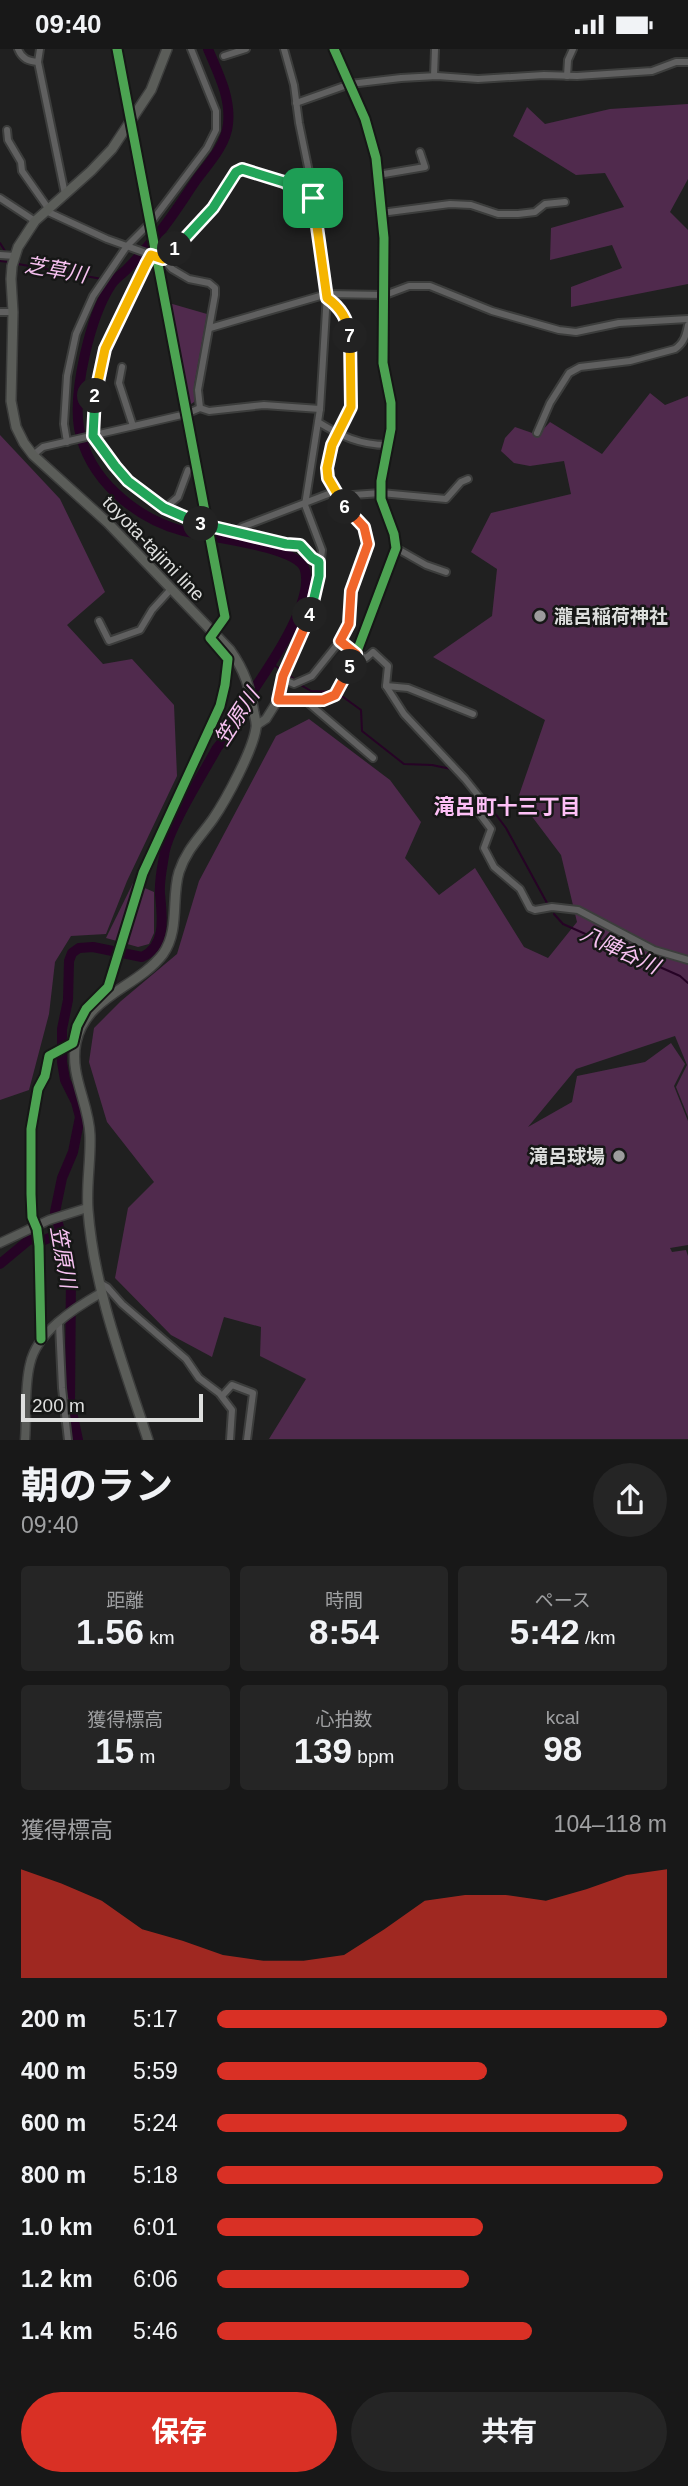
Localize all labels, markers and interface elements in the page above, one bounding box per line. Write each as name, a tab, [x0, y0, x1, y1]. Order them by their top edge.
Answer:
text: 09:40	[35, 9, 102, 39]
pin	[283, 168, 343, 228]
icon: arrive	[294, 179, 332, 217]
pin: 1	[158, 231, 192, 267]
text: 1	[169, 238, 180, 259]
water label: 芝草川	[23, 253, 91, 287]
pin: 7	[332, 319, 368, 353]
text: 7	[344, 325, 355, 346]
pin: 2	[78, 379, 112, 413]
text: 2	[89, 385, 100, 406]
pin: 6	[328, 489, 362, 525]
street label: toyota-tajimi line	[98, 492, 209, 605]
text: 6	[339, 496, 350, 517]
pin: 3	[184, 507, 218, 541]
text: 3	[195, 513, 206, 534]
pin: 4	[292, 597, 328, 633]
text: 4	[304, 604, 315, 625]
place label: 瀧呂稲荷神社	[554, 606, 668, 627]
marker: 瀧呂稲荷神社	[532, 608, 548, 624]
pin: 5	[332, 649, 368, 685]
text: 5	[344, 656, 355, 677]
water label: 笠原川	[210, 682, 264, 749]
district label: 滝呂町十三丁目	[434, 795, 581, 818]
water label: 八陣谷川	[577, 921, 665, 979]
place label: 滝呂球場	[529, 1146, 605, 1167]
marker: 滝呂球場	[611, 1148, 627, 1164]
water label: 笠原川	[47, 1224, 81, 1292]
scale bar	[21, 1391, 203, 1422]
text: 200 m	[32, 1395, 85, 1416]
button: share	[593, 1463, 667, 1537]
text: 朝のラン	[21, 1465, 173, 1507]
text: 09:40	[21, 1512, 79, 1538]
text: 距離	[106, 1590, 144, 1611]
text: 時間	[325, 1590, 363, 1611]
text: ペース	[535, 1590, 591, 1611]
text: 1.56	[76, 1612, 144, 1651]
text: 8:54	[309, 1612, 379, 1651]
text: 5:42	[510, 1612, 580, 1651]
text: km	[144, 1627, 175, 1648]
text: /km	[580, 1627, 616, 1648]
text: kcal	[546, 1707, 580, 1728]
text: 獲得標高	[87, 1709, 163, 1730]
text: 心拍数	[315, 1709, 373, 1730]
text: 98	[543, 1729, 582, 1768]
text: 15	[95, 1731, 134, 1770]
text: 139	[294, 1731, 352, 1770]
text: m	[134, 1746, 155, 1767]
text: bpm	[352, 1746, 394, 1767]
text: 104–118 m	[554, 1811, 667, 1837]
text: 獲得標高	[21, 1817, 113, 1843]
text: 200 m	[21, 2006, 86, 2032]
text: 5:17	[133, 2006, 178, 2032]
text: 400 m	[21, 2058, 86, 2084]
text: 5:59	[133, 2058, 178, 2084]
text: 600 m	[21, 2110, 86, 2136]
text: 5:24	[133, 2110, 178, 2136]
text: 800 m	[21, 2162, 86, 2188]
text: 5:18	[133, 2162, 178, 2188]
text: 1.0 km	[21, 2214, 93, 2240]
text: 6:01	[133, 2214, 178, 2240]
text: 1.2 km	[21, 2266, 93, 2292]
text: 6:06	[133, 2266, 178, 2292]
text: 1.4 km	[21, 2318, 93, 2344]
text: 5:46	[133, 2318, 178, 2344]
button: 保存	[21, 2392, 337, 2472]
button: 共有	[351, 2392, 667, 2472]

